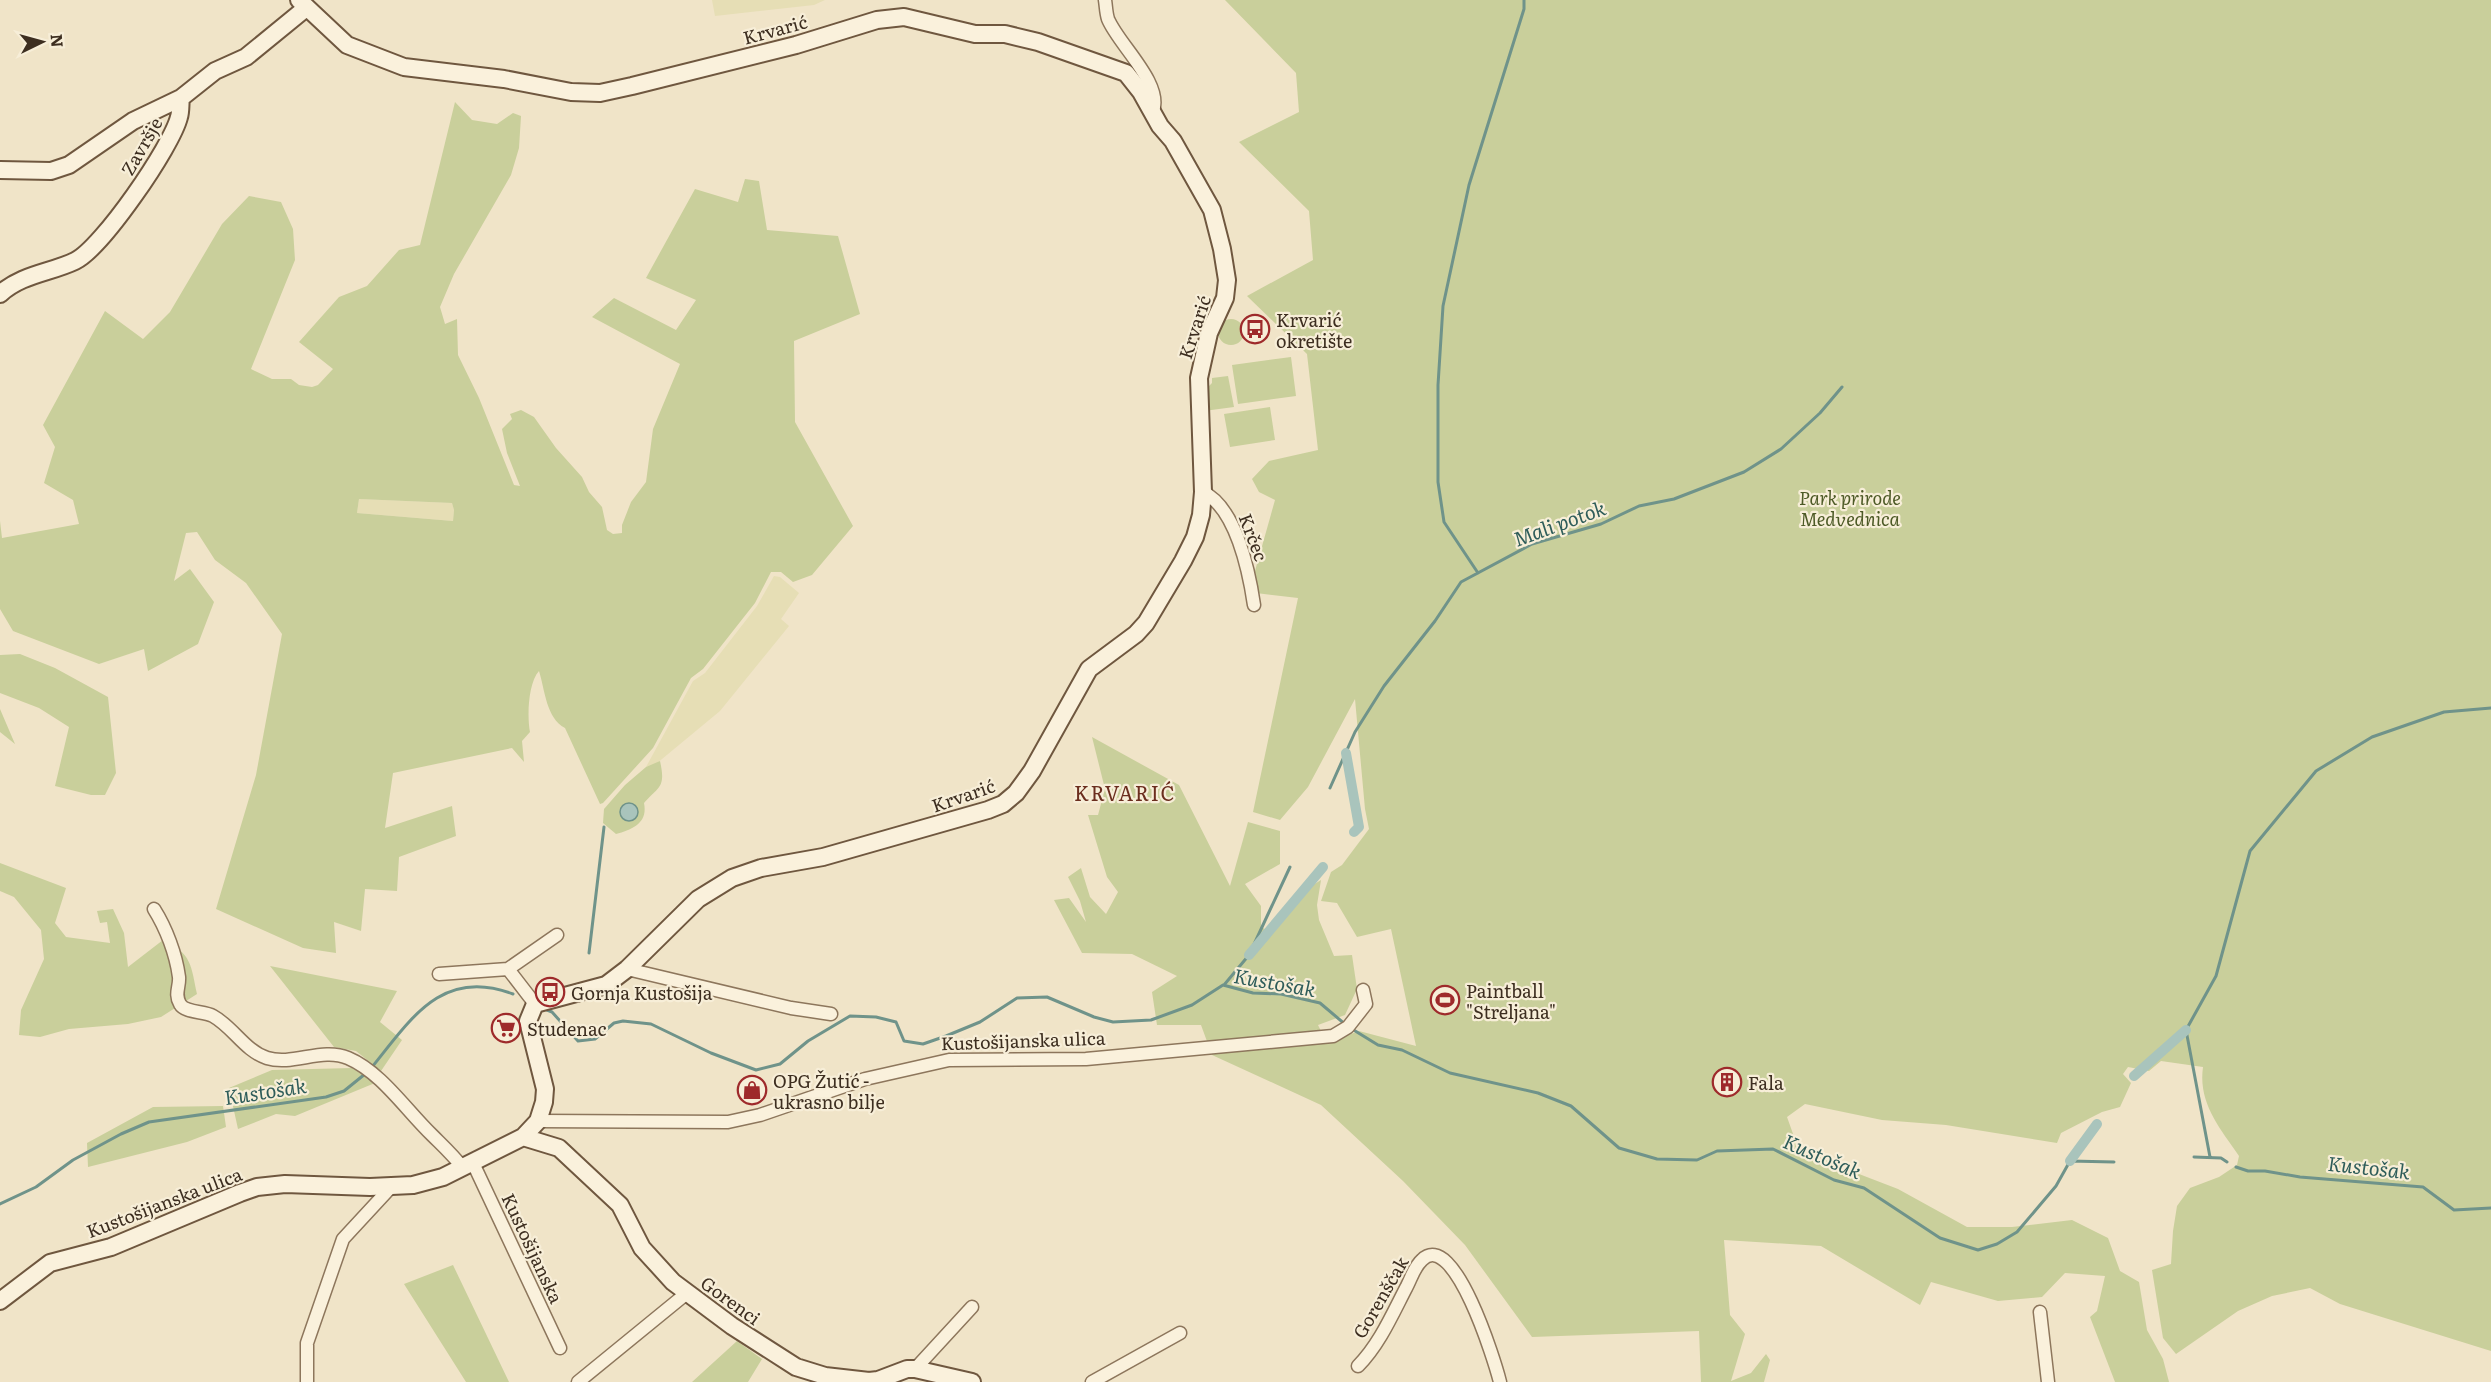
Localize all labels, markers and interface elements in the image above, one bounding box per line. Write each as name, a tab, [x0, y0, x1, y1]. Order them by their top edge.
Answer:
street label: Krvarić	[740, 7, 810, 51]
north arrow	[12, 12, 72, 72]
text: N	[45, 33, 70, 48]
street label: Završje	[114, 112, 168, 180]
street label: Krvarić	[1171, 292, 1217, 362]
place label: Krvarić okretište	[1276, 306, 1352, 354]
bus stop icon: Krvarić okretište	[1239, 313, 1271, 345]
park label: Park prirode Medvednica	[1799, 484, 1901, 532]
water label: Mali potok	[1509, 491, 1609, 553]
street label: Krčec	[1233, 509, 1275, 565]
street label: Krvarić	[928, 772, 998, 818]
district label: KRVARIĆ	[1074, 777, 1176, 807]
water label: Kustošak	[1232, 959, 1318, 1003]
bus stop icon: Gornja Kustošija	[534, 976, 566, 1008]
place label: Paintball "Streljana"	[1466, 977, 1556, 1025]
place label: Gornja Kustošija	[571, 979, 713, 1006]
sports icon: Paintball "Streljana"	[1429, 984, 1461, 1016]
supermarket icon: Studenac	[490, 1012, 522, 1044]
place label: Studenac	[527, 1015, 607, 1042]
street label: Kustošijanska ulica	[940, 1024, 1106, 1056]
building icon: Fala	[1711, 1066, 1743, 1098]
place label: OPG Žutić - ukrasno bilje	[773, 1067, 885, 1115]
water label: Kustošak	[222, 1069, 308, 1111]
place label: Fala	[1748, 1069, 1784, 1096]
shop icon: OPG Žutić - ukrasno bilje	[736, 1074, 768, 1106]
water label: Kustošak	[1779, 1125, 1867, 1185]
water label: Kustošak	[2326, 1147, 2412, 1185]
street label: Kustošijanska ulica	[82, 1160, 246, 1244]
street label: Kustošijanska	[496, 1188, 571, 1308]
street label: Gorenščak	[1346, 1250, 1415, 1343]
street label: Gorenci	[695, 1269, 767, 1331]

